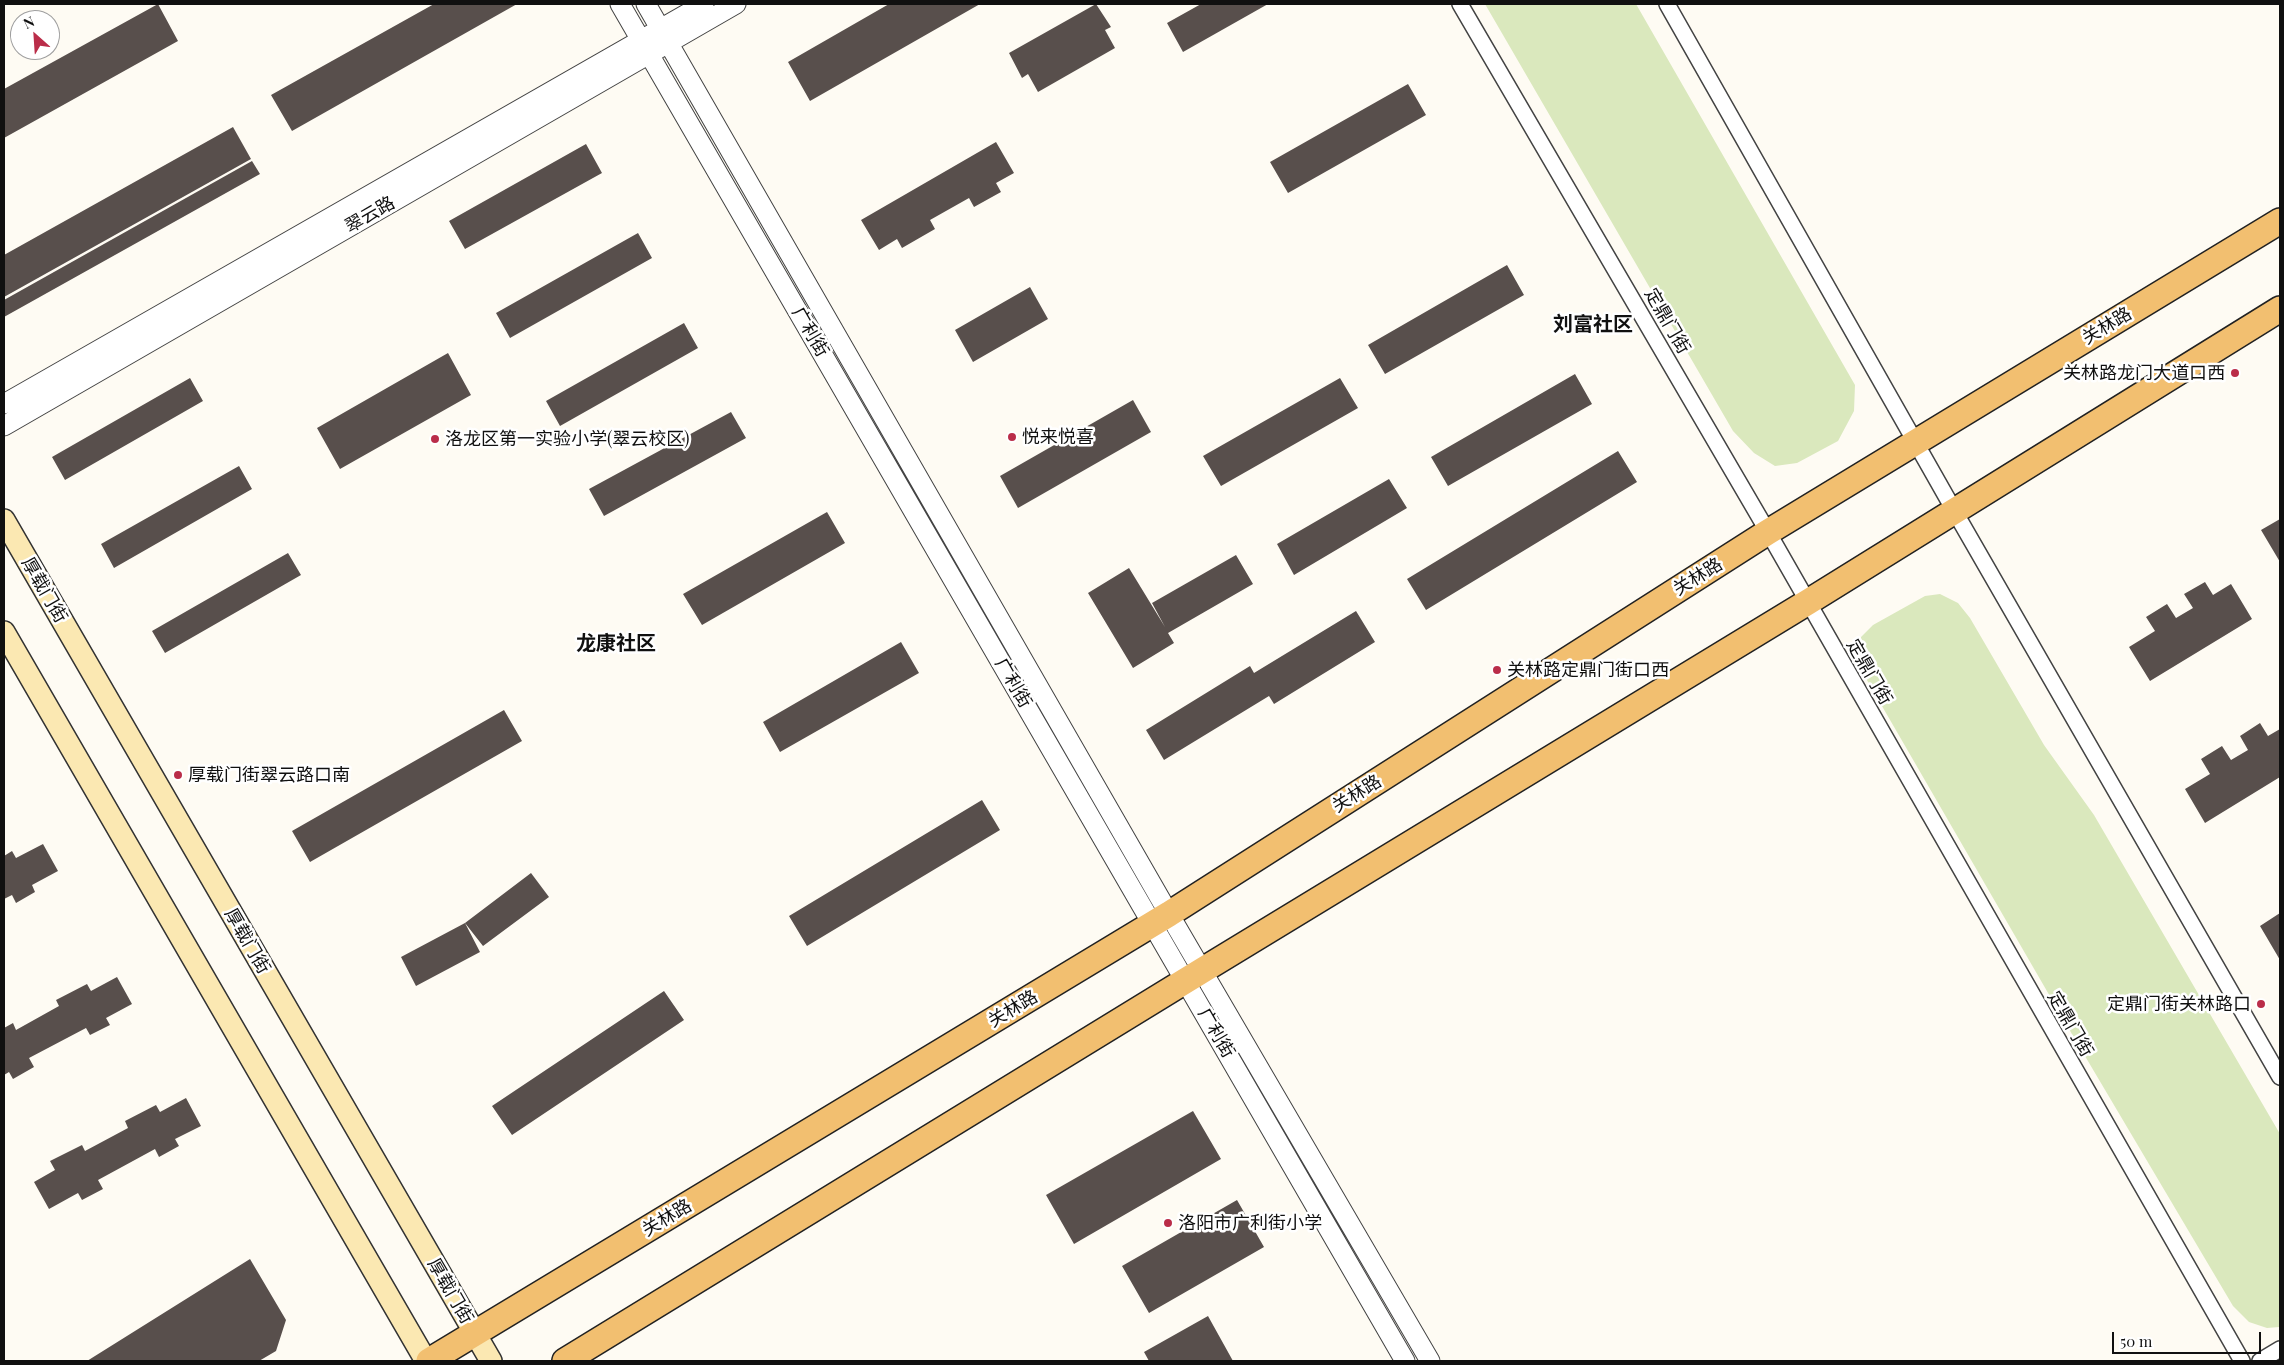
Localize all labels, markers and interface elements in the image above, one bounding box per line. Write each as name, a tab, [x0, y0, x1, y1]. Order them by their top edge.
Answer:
north arrow	[10, 10, 60, 60]
text: N	[20, 11, 37, 33]
street label: 翠云路	[341, 192, 399, 238]
street label: 定鼎门街	[1640, 284, 1694, 358]
street label: 广利街	[787, 303, 833, 361]
street label: 关林路	[2078, 303, 2136, 349]
district label: 刘富社区	[1553, 313, 1633, 337]
place label: 关林路龙门大道口西	[2063, 362, 2225, 384]
marker: 关林路龙门大道口西	[2229, 367, 2241, 379]
place label: 悦来悦喜	[1022, 426, 1094, 448]
place label: 洛龙区第一实验小学(翠云校区)	[445, 428, 690, 450]
marker: 悦来悦喜	[1006, 431, 1018, 443]
marker: 洛龙区第一实验小学(翠云校区)	[429, 433, 441, 445]
street label: 厚载门街	[17, 553, 71, 627]
street label: 关林路	[1669, 554, 1727, 600]
district label: 龙康社区	[576, 632, 656, 656]
street label: 定鼎门街	[1842, 635, 1896, 709]
street label: 广利街	[990, 654, 1036, 712]
place label: 关林路定鼎门街口西	[1507, 659, 1669, 681]
marker: 关林路定鼎门街口西	[1491, 664, 1503, 676]
place label: 厚载门街翠云路口南	[188, 764, 350, 786]
marker: 厚载门街翠云路口南	[172, 769, 184, 781]
street label: 关林路	[1328, 771, 1386, 817]
street label: 厚载门街	[220, 904, 274, 978]
street label: 关林路	[984, 986, 1042, 1032]
street label: 定鼎门街	[2043, 987, 2097, 1061]
place label: 定鼎门街关林路口	[2107, 993, 2251, 1015]
marker: 定鼎门街关林路口	[2255, 998, 2267, 1010]
street label: 广利街	[1193, 1004, 1239, 1062]
street label: 关林路	[638, 1195, 696, 1241]
place label: 洛阳市广利街小学	[1178, 1212, 1322, 1234]
marker: 洛阳市广利街小学	[1162, 1217, 1174, 1229]
street label: 厚载门街	[423, 1254, 477, 1328]
scale bar	[2114, 1322, 2263, 1354]
text: 50 m	[2120, 1331, 2152, 1351]

